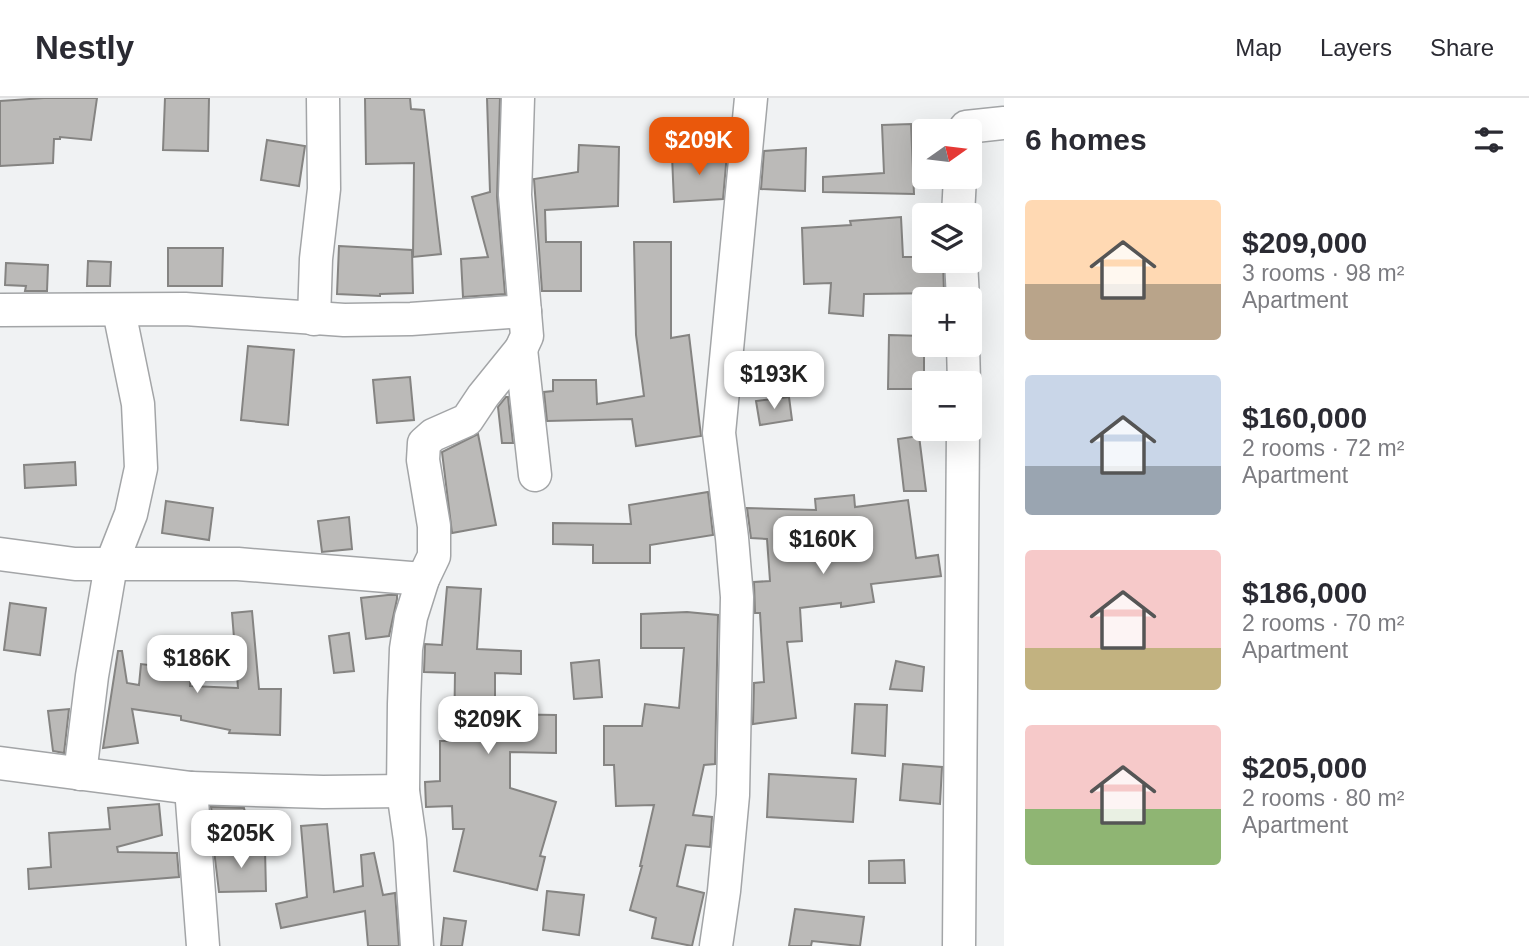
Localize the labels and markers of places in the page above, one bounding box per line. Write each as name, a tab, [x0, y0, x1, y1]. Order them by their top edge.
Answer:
pin: $209K	[650, 118, 748, 177]
pin: $193K	[725, 352, 823, 411]
pin: $160K	[774, 517, 872, 576]
pin: $186K	[148, 636, 246, 695]
pin: $209K	[439, 696, 537, 756]
pin: $205K	[192, 810, 290, 870]

